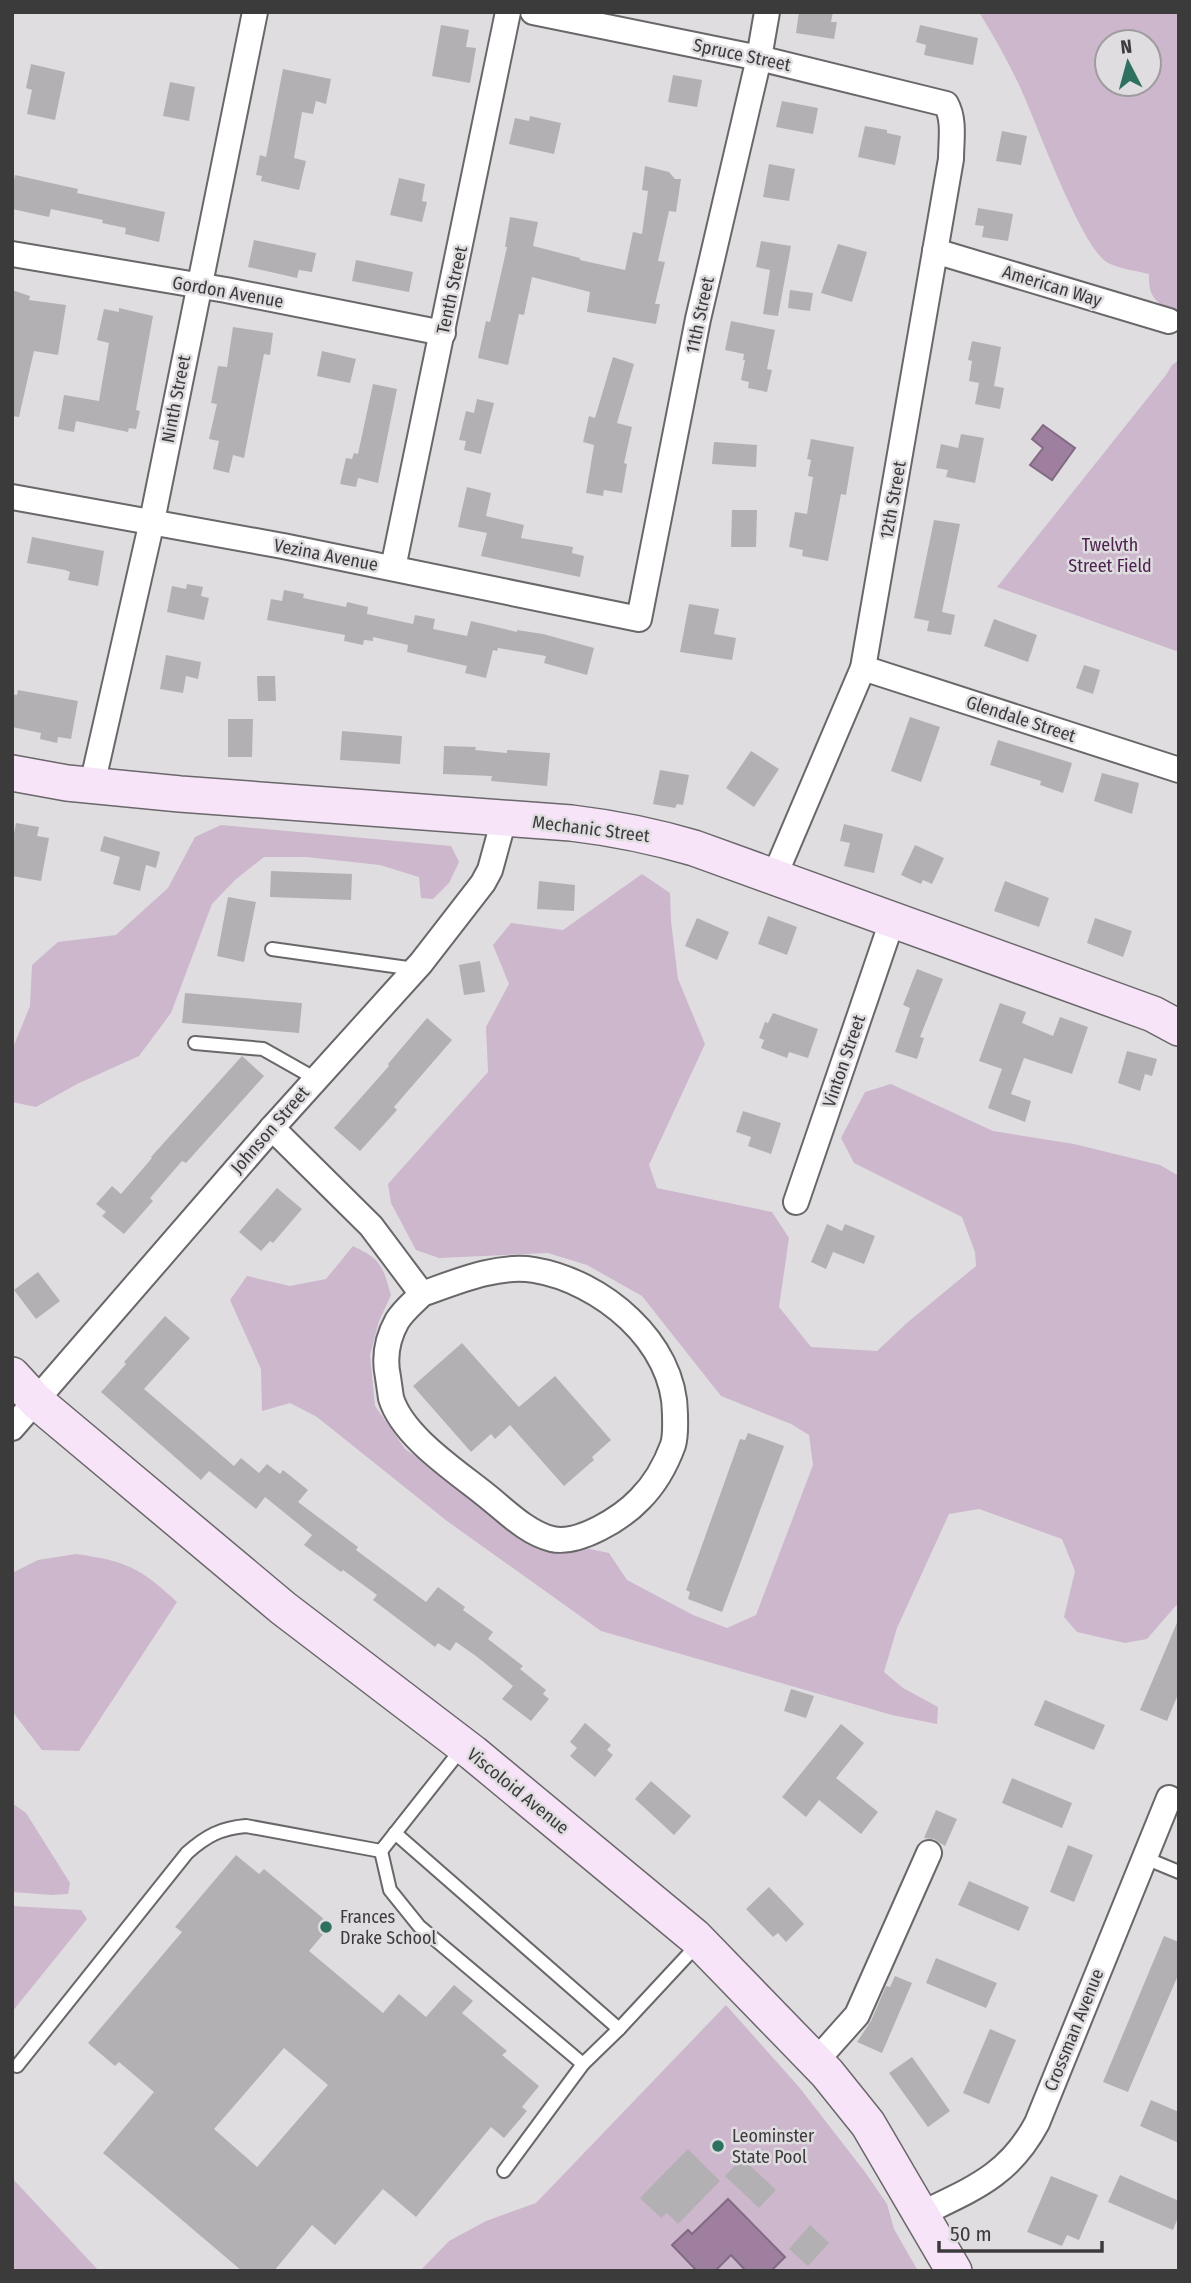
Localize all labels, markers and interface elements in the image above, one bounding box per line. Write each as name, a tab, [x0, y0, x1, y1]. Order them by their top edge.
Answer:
north arrow	[1093, 28, 1163, 98]
street label: Spruce Street	[691, 34, 793, 76]
text: N	[1119, 35, 1133, 59]
street label: Tenth Street	[432, 244, 472, 336]
street label: American Way	[1000, 260, 1104, 312]
street label: Gordon Avenue	[171, 271, 285, 313]
street label: 11th Street	[681, 275, 719, 355]
street label: Ninth Street	[157, 353, 195, 445]
street label: 12th Street	[875, 459, 911, 541]
street label: Vezina Avenue	[272, 534, 380, 576]
park label: Twelvth Street Field	[1068, 534, 1152, 577]
street label: Glendale Street	[964, 691, 1079, 747]
street label: Mechanic Street	[531, 811, 651, 847]
street label: Vinton Street	[818, 1012, 870, 1110]
street label: Johnson Street	[226, 1082, 314, 1178]
street label: Viscoloid Avenue	[463, 1743, 574, 1839]
place label: Frances Drake School	[340, 1906, 436, 1949]
marker: Frances Drake School	[318, 1919, 334, 1935]
street label: Crossman Avenue	[1039, 1966, 1109, 2094]
place label: Leominster State Pool	[732, 2125, 815, 2168]
marker: Leominster State Pool	[710, 2138, 726, 2154]
scale bar	[939, 2210, 1102, 2254]
text: 50 m	[950, 2221, 992, 2247]

